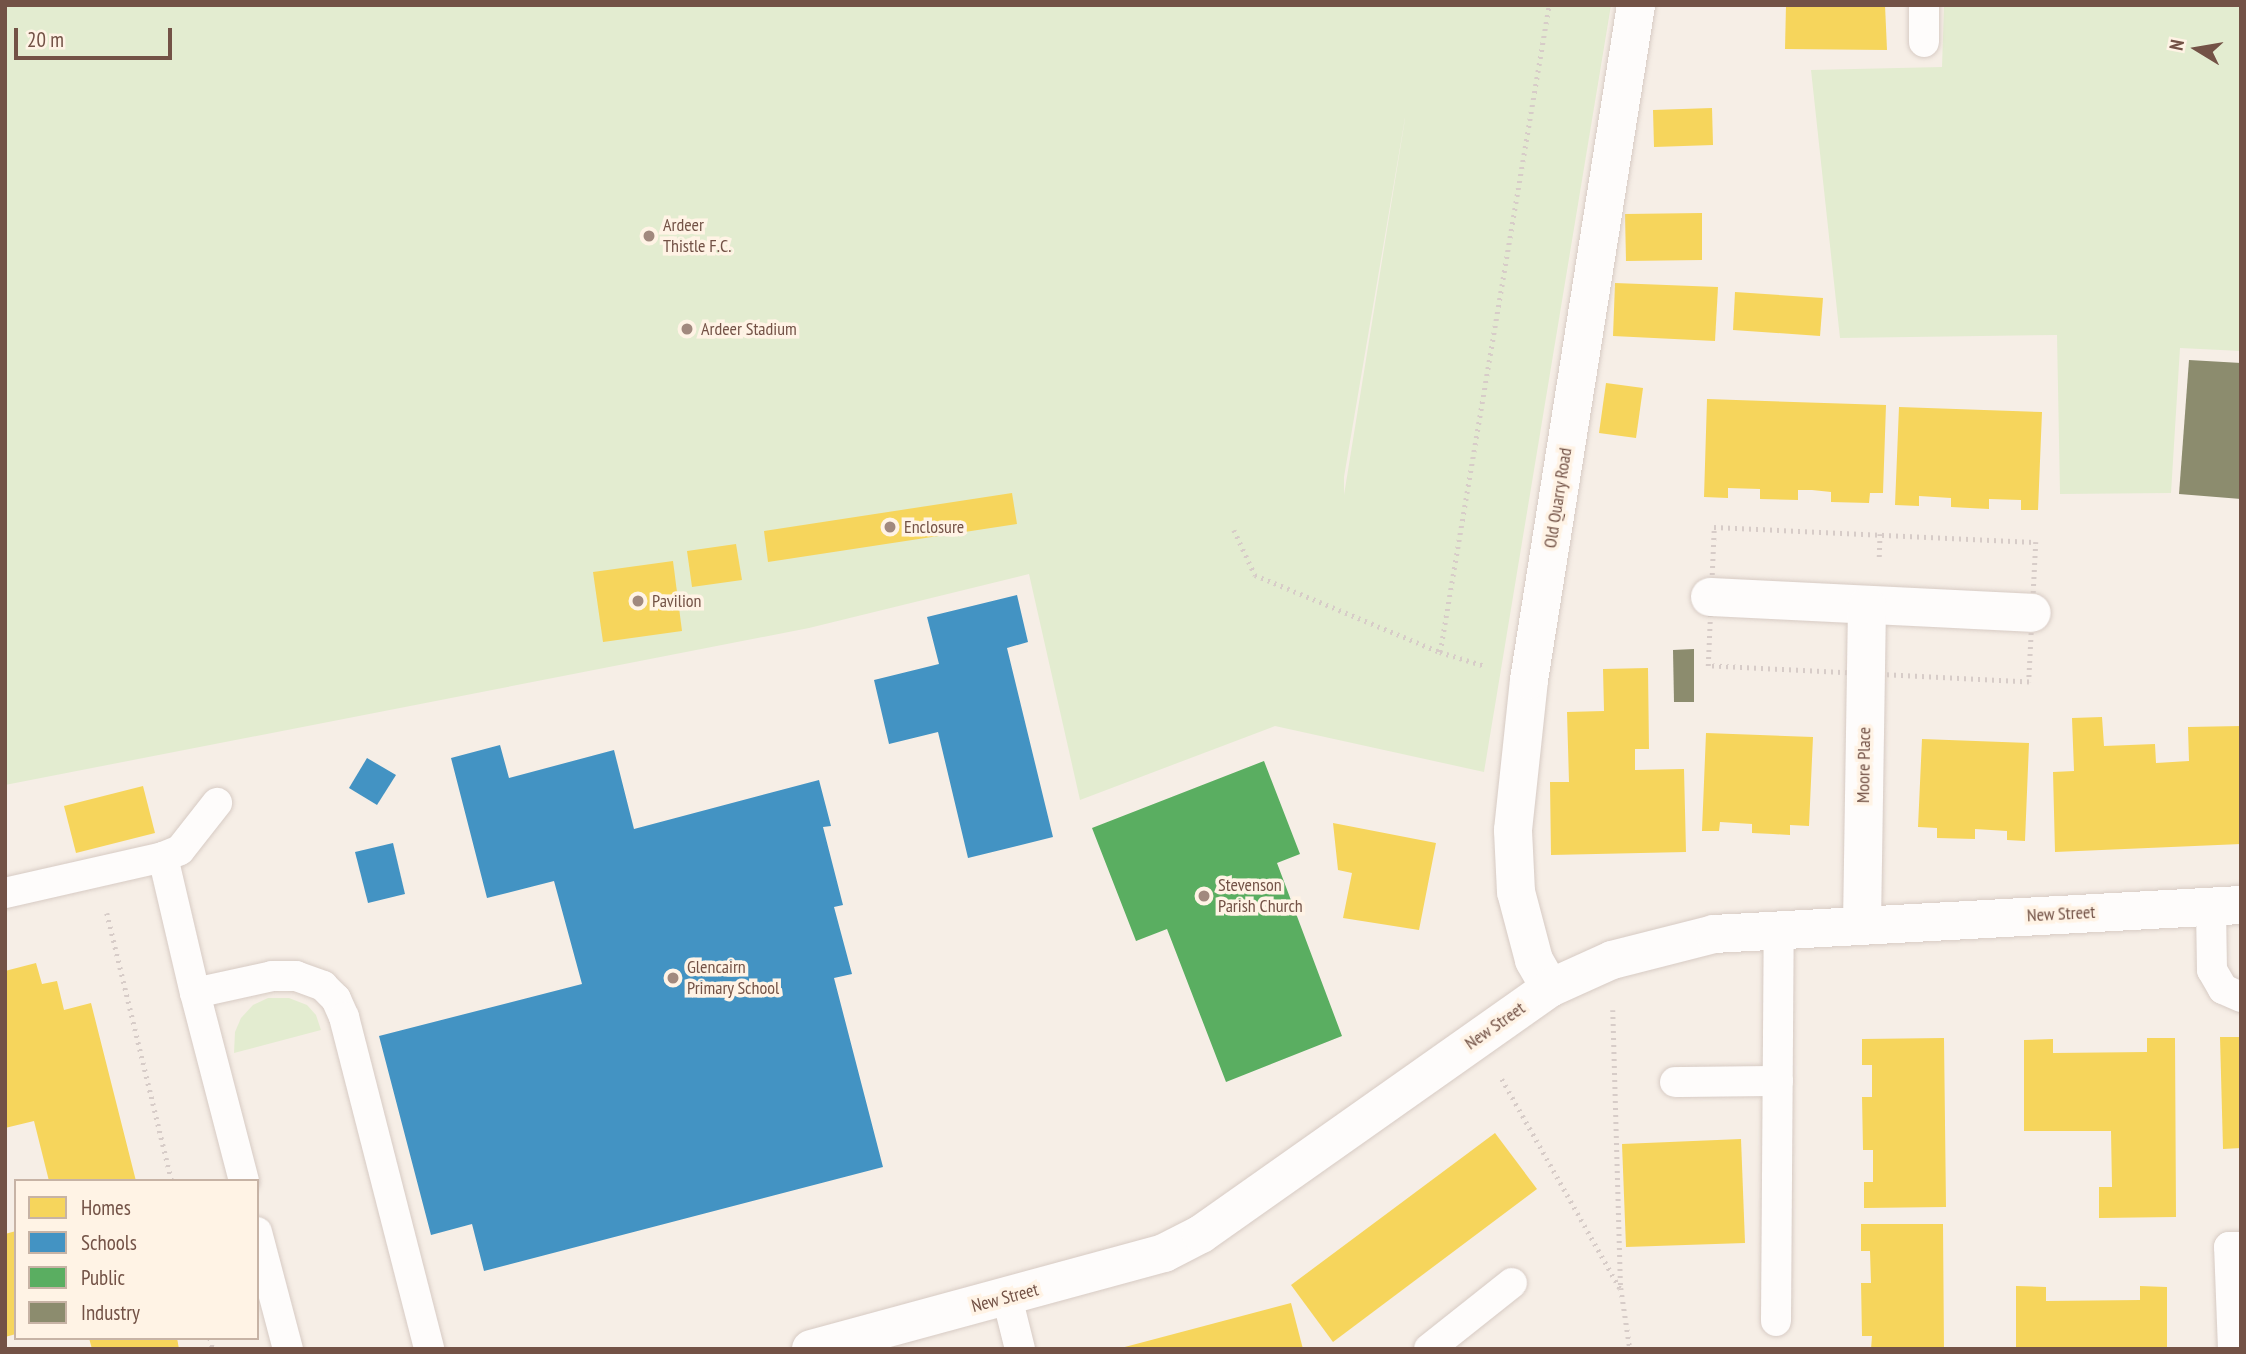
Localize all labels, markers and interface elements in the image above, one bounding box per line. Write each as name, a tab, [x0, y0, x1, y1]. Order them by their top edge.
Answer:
scale bar	[18, 14, 175, 58]
north arrow	[2162, 14, 2232, 84]
text: 20 m	[27, 26, 64, 53]
text: N	[2164, 38, 2189, 52]
place label: Ardeer Thistle F.C.	[663, 215, 731, 258]
marker: Ardeer Thistle F.C.	[641, 228, 657, 244]
place label: Ardeer Stadium	[701, 318, 797, 340]
marker: Ardeer Stadium	[679, 321, 695, 337]
street label: Old Quarry Road	[1539, 446, 1577, 550]
place label: Enclosure	[904, 516, 964, 538]
marker: Enclosure	[882, 519, 898, 535]
place label: Pavilion	[652, 590, 701, 612]
marker: Pavilion	[630, 593, 646, 609]
street label: Moore Place	[1853, 727, 1875, 803]
place label: Stevenson Parish Church	[1218, 875, 1303, 917]
marker: Stevenson Parish Church	[1196, 888, 1212, 904]
street label: New Street	[2026, 901, 2096, 927]
place label: Glencairn Primary School	[687, 957, 780, 1000]
marker: Glencairn Primary School	[665, 970, 681, 986]
street label: New Street	[1461, 997, 1529, 1055]
legend	[14, 1179, 259, 1340]
text: Homes	[81, 1194, 131, 1221]
text: Schools	[81, 1229, 137, 1256]
text: Public	[81, 1264, 125, 1291]
street label: New Street	[969, 1279, 1041, 1317]
text: Industry	[81, 1299, 140, 1326]

